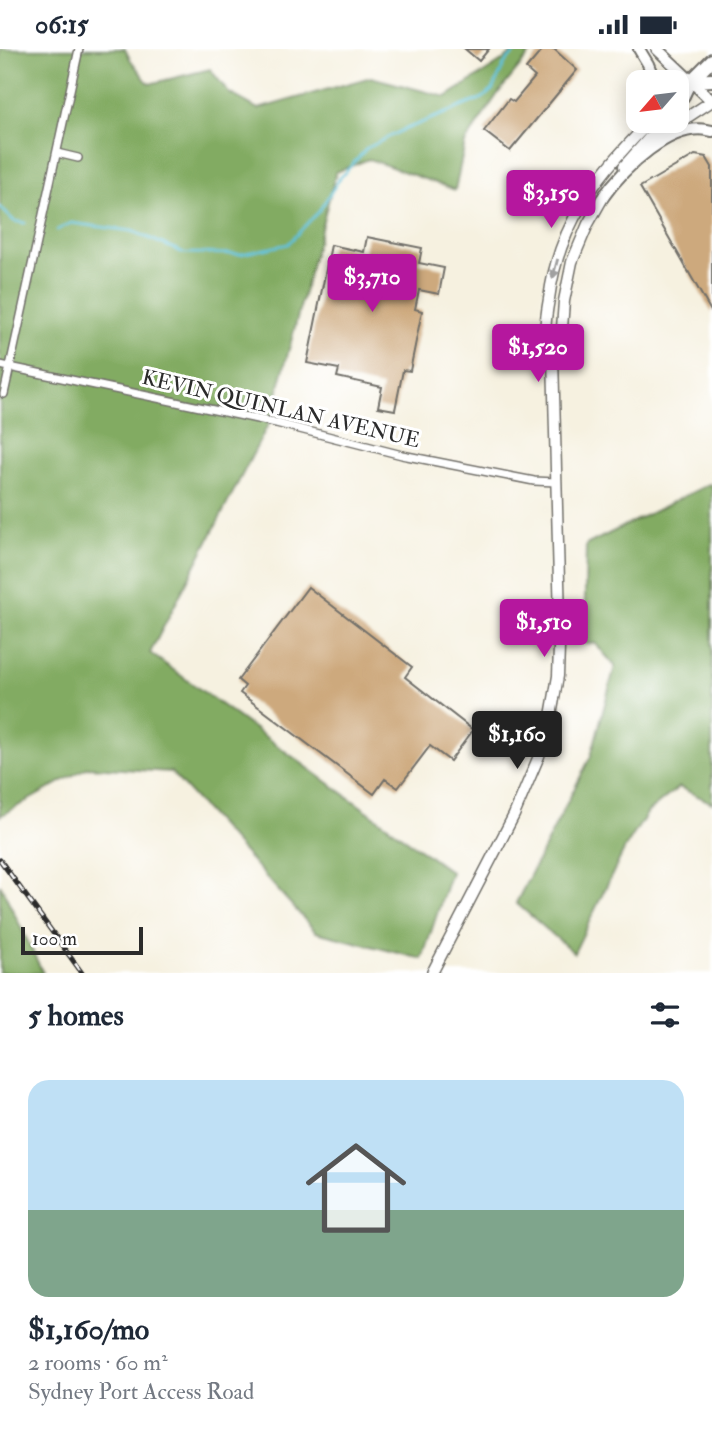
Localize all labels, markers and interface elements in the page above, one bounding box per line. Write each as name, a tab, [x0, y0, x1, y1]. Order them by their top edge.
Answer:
text: 06:15	[35, 9, 89, 41]
north arrow	[626, 70, 690, 133]
map controls	[626, 70, 689, 133]
pin: $3,150	[494, 171, 608, 230]
text: $3,150	[522, 178, 580, 207]
pin: $3,710	[315, 254, 429, 314]
one-way arrow	[549, 258, 560, 280]
text: $3,710	[344, 262, 400, 291]
pin: $1,520	[481, 325, 595, 384]
text: $1,520	[508, 332, 568, 361]
street label: KEVIN QUINLAN AVENUE	[139, 364, 423, 454]
pin: $1,510	[487, 599, 601, 659]
text: $1,510	[516, 607, 572, 636]
pin: $1,160	[460, 711, 574, 771]
text: $1,160	[488, 719, 546, 748]
scale bar	[21, 924, 144, 956]
text: 100 m	[32, 927, 77, 951]
icon: filters	[646, 996, 684, 1034]
text: 5 homes	[28, 997, 124, 1034]
icon: home	[293, 1125, 419, 1251]
text: $1,160/mo	[28, 1311, 149, 1348]
text: 2 rooms · 60 m²	[28, 1348, 168, 1377]
text: Sydney Port Access Road	[28, 1377, 254, 1406]

